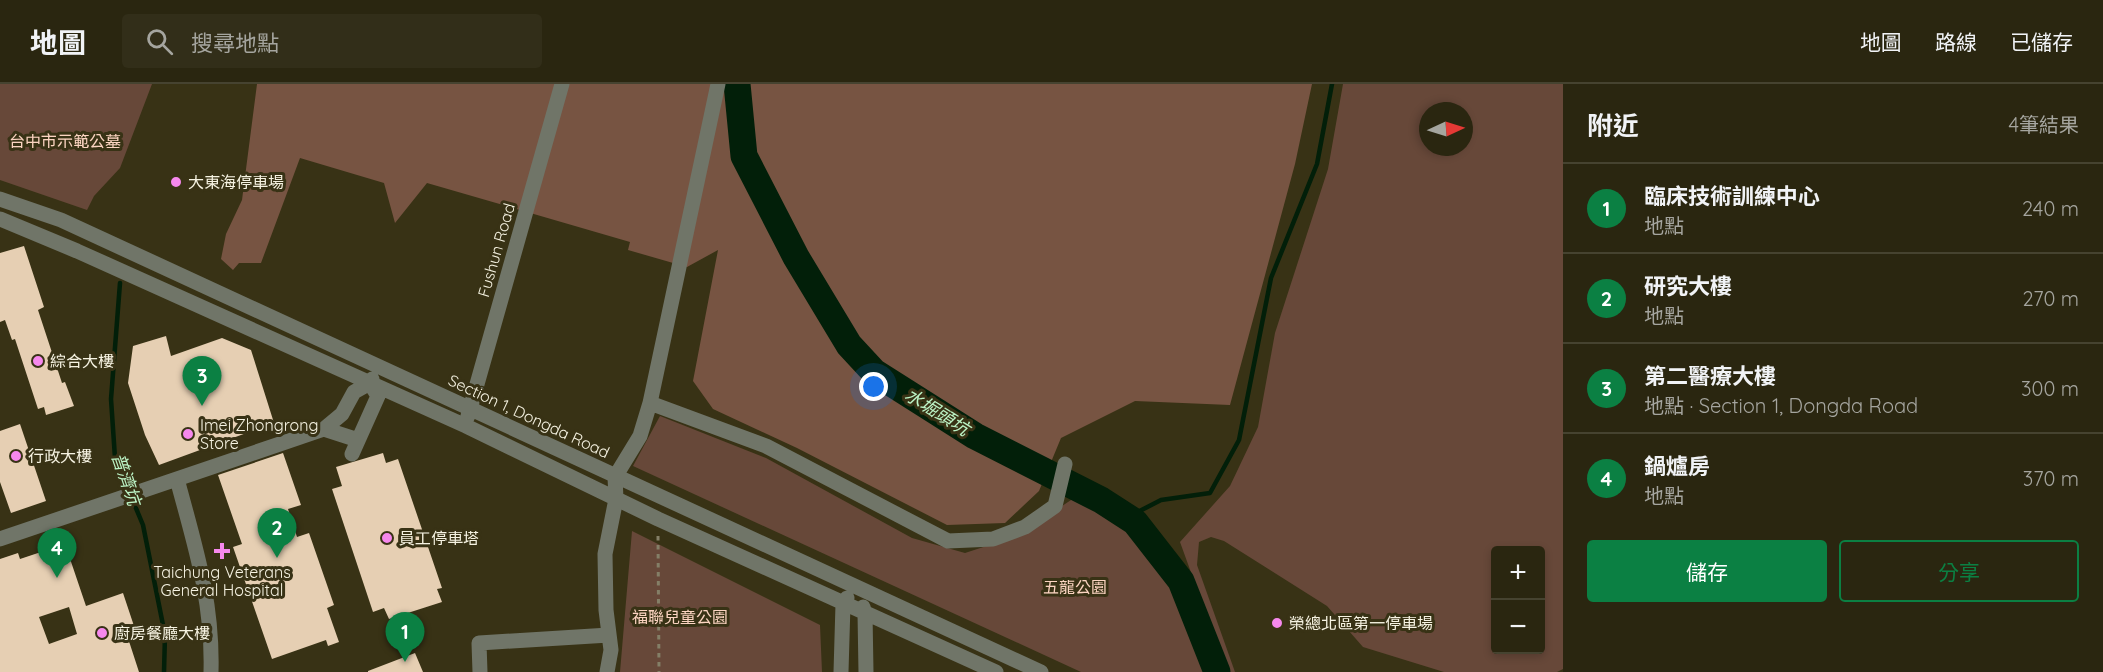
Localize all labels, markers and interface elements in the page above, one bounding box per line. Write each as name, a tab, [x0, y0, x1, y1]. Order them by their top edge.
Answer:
search box	[122, 14, 542, 68]
text: 地圖	[30, 25, 86, 60]
icon: search	[143, 25, 176, 58]
text: 搜尋地點	[191, 29, 279, 57]
text: 地圖	[1860, 29, 1902, 55]
text: 路線	[1935, 29, 1977, 55]
text: 已儲存	[2010, 29, 2073, 55]
north arrow	[1419, 102, 1473, 156]
text: 附近	[1587, 109, 1639, 142]
text: 4筆結果	[2008, 112, 2079, 137]
park label: 台中市示範公墓	[9, 131, 121, 151]
place label: 大東海停車場	[188, 172, 284, 192]
marker: 大東海停車場	[169, 175, 183, 189]
text: 臨床技術訓練中心	[1644, 182, 1820, 210]
text: 1	[1603, 196, 1610, 221]
text: 240 m	[2022, 196, 2079, 221]
street label: Fushun Road	[473, 201, 519, 299]
text: 地點	[1644, 213, 1684, 238]
text: 研究大樓	[1644, 272, 1732, 300]
text: 2	[1601, 286, 1612, 311]
text: 270 m	[2022, 286, 2079, 311]
text: 地點	[1644, 303, 1684, 328]
place label: 綜合大樓	[50, 351, 114, 371]
marker: 綜合大樓	[31, 354, 45, 368]
pin: 3	[182, 356, 222, 406]
text: 第二醫療大樓	[1644, 362, 1776, 390]
street label: Section 1, Dongda Road	[445, 370, 613, 462]
your location	[859, 372, 888, 401]
text: 3	[1601, 376, 1612, 401]
text: 300 m	[2021, 376, 2079, 401]
water label: 水堀頭坑	[901, 383, 976, 442]
text: 地點 · Section 1, Dongda Road	[1644, 393, 1918, 418]
place label: Imei Zhongrong Store	[200, 415, 318, 453]
marker: Imei Zhongrong Store	[181, 427, 195, 441]
place label: 行政大樓	[28, 446, 92, 466]
marker: 行政大樓	[9, 449, 23, 463]
water label: 普濟坑	[107, 450, 147, 511]
text: 鍋爐房	[1644, 452, 1710, 480]
text: 4	[1601, 466, 1612, 491]
text: 370 m	[2023, 466, 2079, 491]
text: 地點	[1644, 483, 1684, 508]
pin: 2	[258, 508, 296, 558]
pin: 4	[38, 528, 76, 578]
place label: 員工停車塔	[399, 528, 479, 548]
marker: 員工停車塔	[380, 531, 394, 545]
button: 儲存	[1587, 540, 1827, 602]
button: 分享	[1839, 540, 2079, 602]
marker: Taichung Veterans General Hospital	[213, 542, 231, 560]
map controls	[1491, 546, 1545, 654]
button: +	[1491, 546, 1545, 600]
place label: Taichung Veterans General Hospital	[153, 562, 291, 600]
park label: 五龍公園	[1043, 577, 1107, 597]
button: −	[1491, 600, 1545, 654]
park label: 福聯兒童公園	[632, 607, 728, 627]
pin: 1	[386, 612, 424, 662]
place label: 榮總北區第一停車場	[1289, 613, 1433, 633]
marker: 榮總北區第一停車場	[1270, 616, 1284, 630]
place label: 廚房餐廳大樓	[114, 623, 210, 643]
marker: 廚房餐廳大樓	[95, 626, 109, 640]

